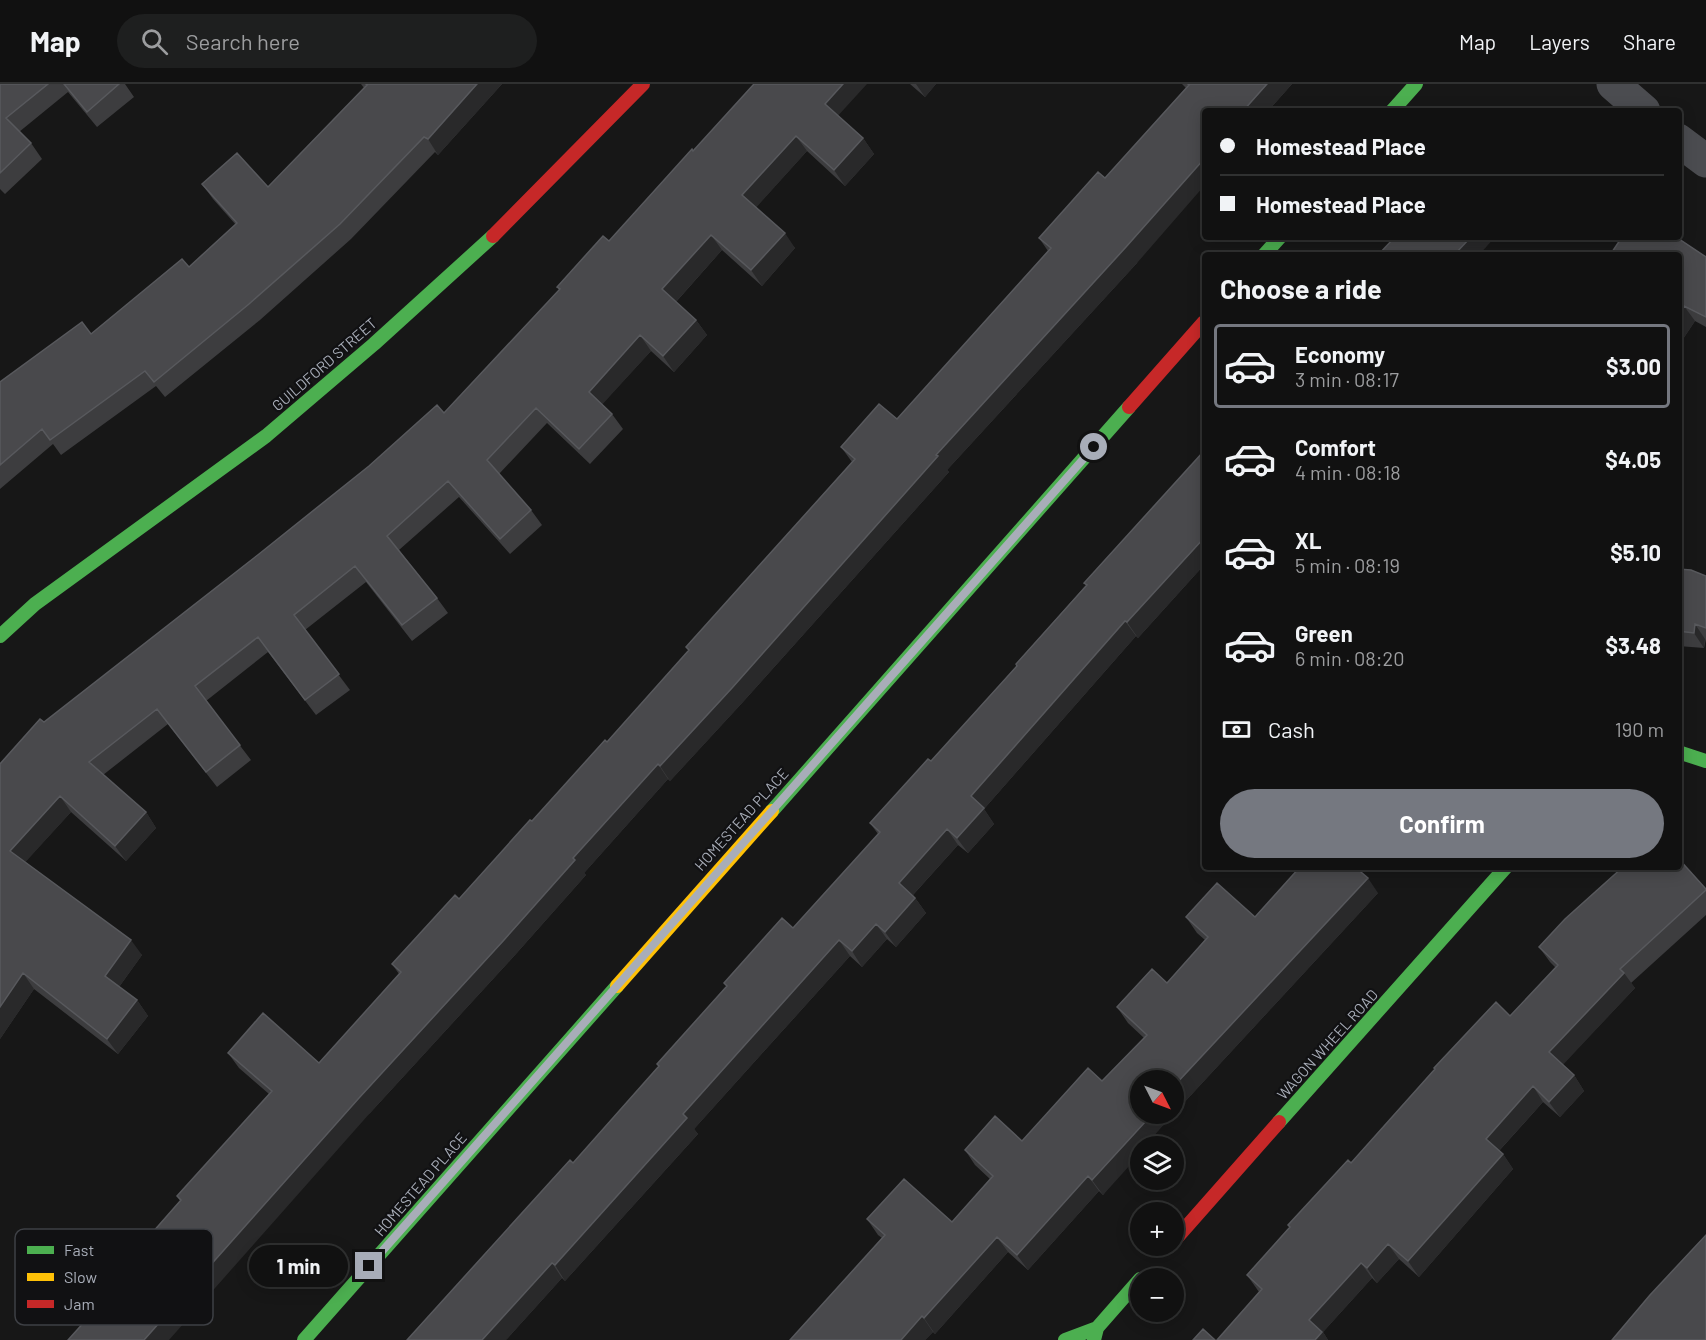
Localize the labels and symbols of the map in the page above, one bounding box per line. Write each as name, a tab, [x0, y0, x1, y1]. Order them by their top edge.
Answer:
street label: GUILDFORD STREET	[268, 314, 380, 414]
route start	[1080, 433, 1107, 460]
street label: HOMESTEAD PLACE	[690, 764, 792, 874]
street label: WAGON WHEEL ROAD	[1273, 985, 1381, 1103]
north arrow	[1130, 1070, 1184, 1124]
street label: HOMESTEAD PLACE	[370, 1128, 470, 1240]
legend	[15, 1229, 213, 1325]
text: Fast	[64, 1240, 94, 1259]
callout: 1 min	[249, 1245, 348, 1287]
route end	[355, 1252, 382, 1279]
text: Slow	[64, 1267, 97, 1286]
text: Jam	[64, 1294, 95, 1313]

